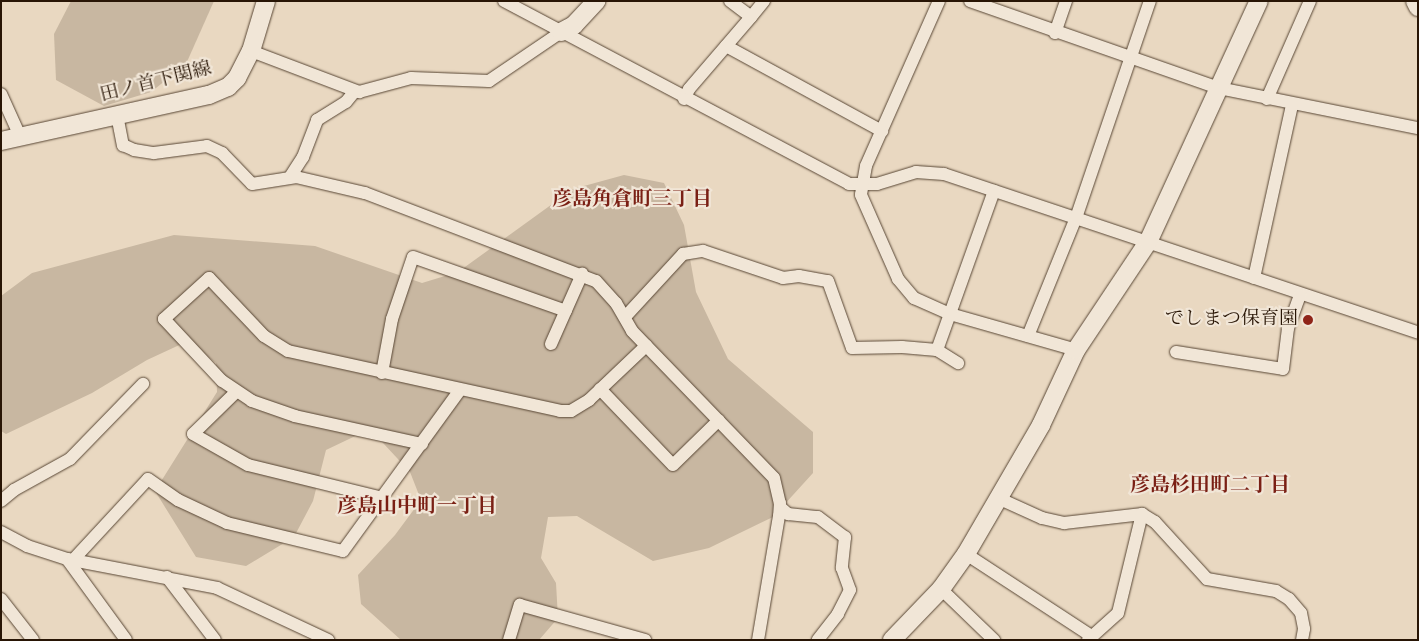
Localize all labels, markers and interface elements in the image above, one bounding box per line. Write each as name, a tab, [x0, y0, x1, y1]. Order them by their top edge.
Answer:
street label: 田ノ首下関線	[98, 58, 214, 108]
district label: 彦島角倉町三丁目	[552, 188, 712, 212]
place label: でしまつ保育園	[1165, 309, 1298, 331]
marker: でしまつ保育園	[1302, 314, 1314, 326]
district label: 彦島杉田町二丁目	[1130, 474, 1290, 498]
district label: 彦島山中町一丁目	[337, 495, 497, 519]

